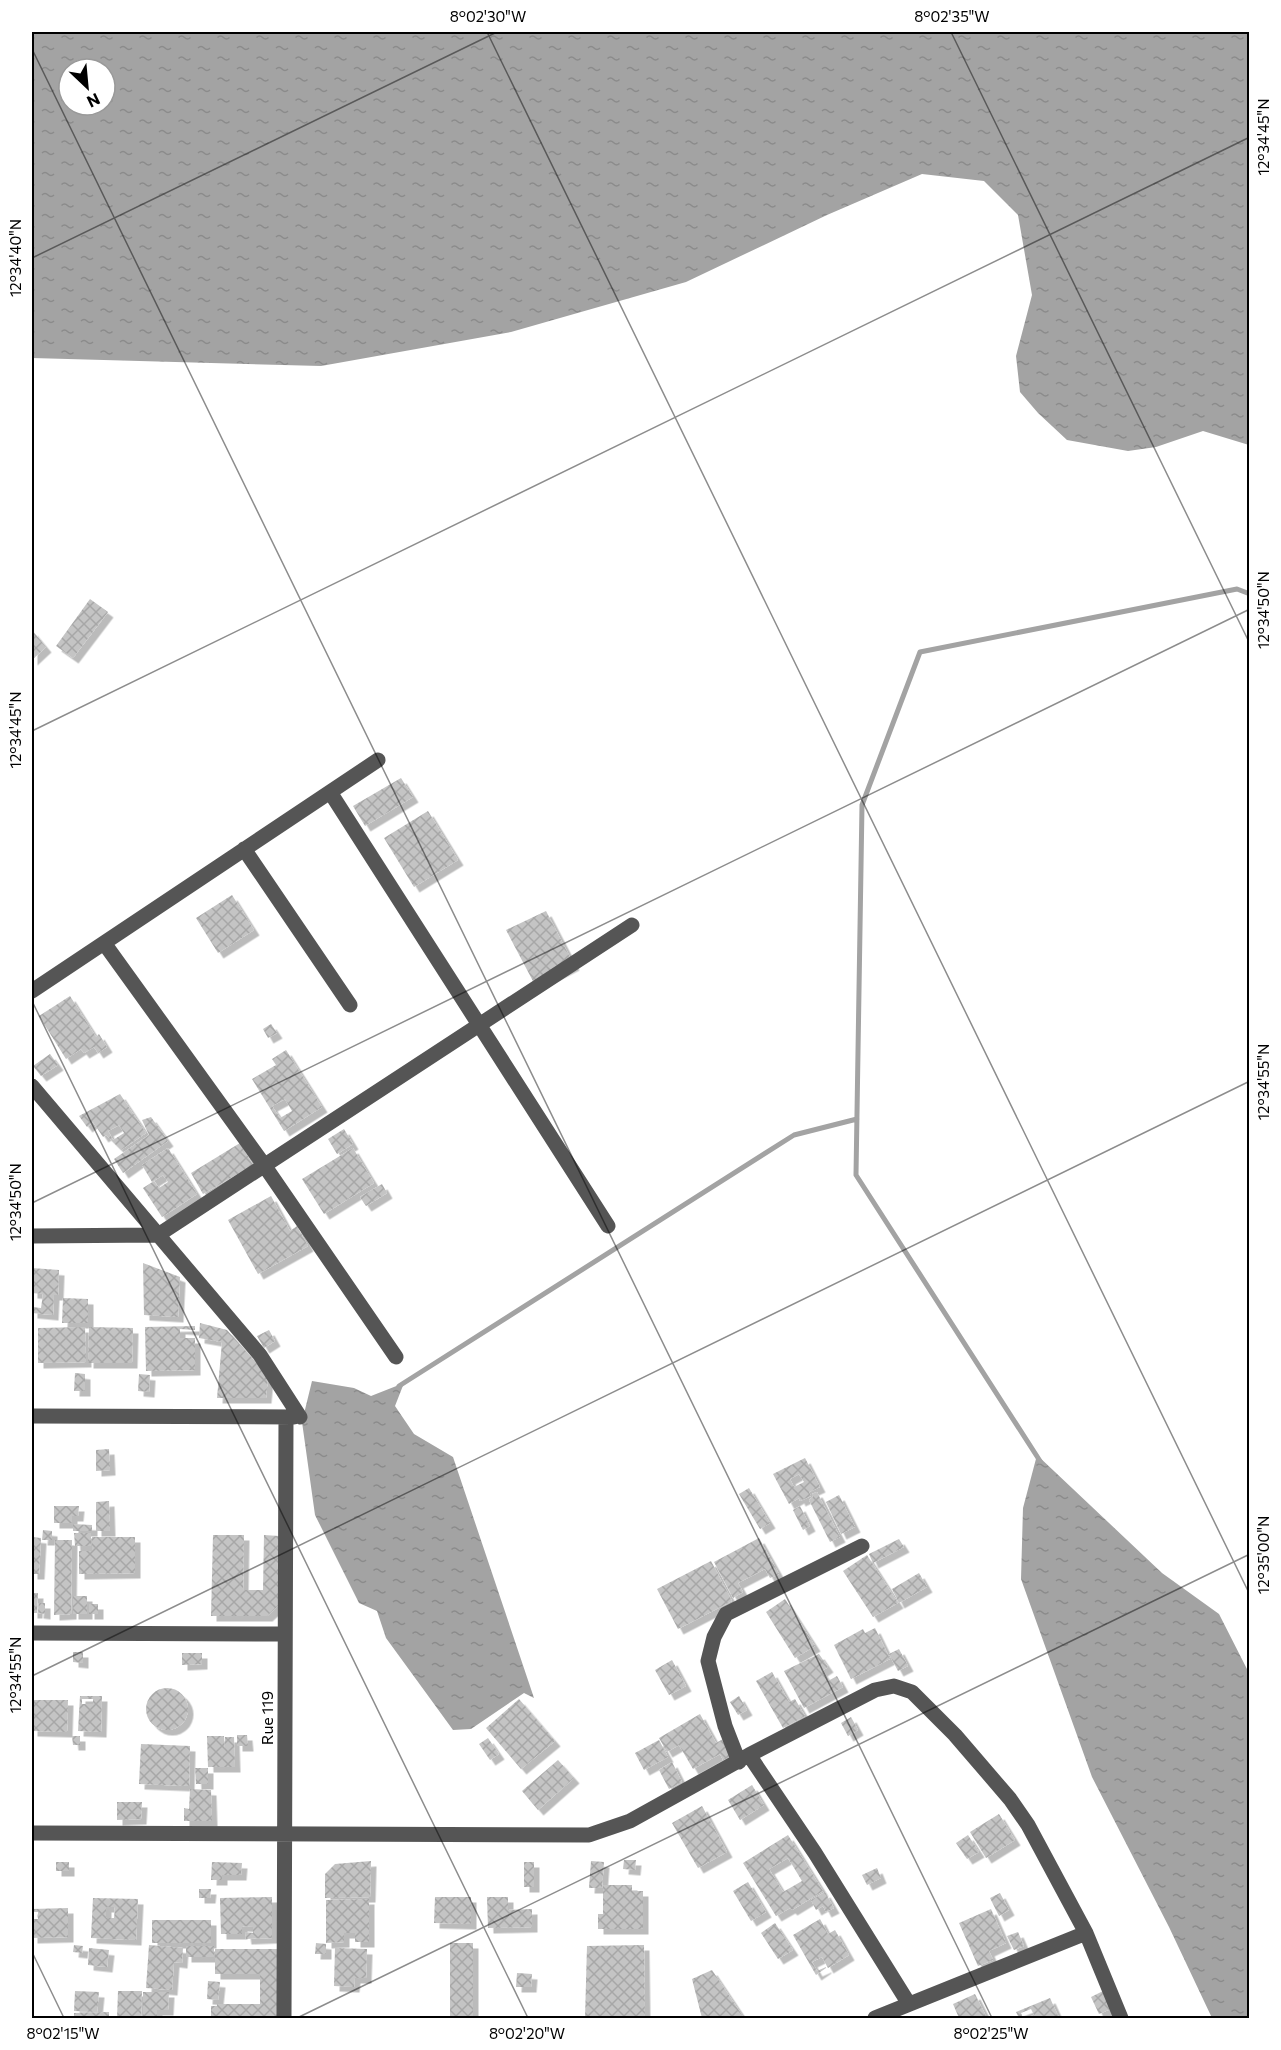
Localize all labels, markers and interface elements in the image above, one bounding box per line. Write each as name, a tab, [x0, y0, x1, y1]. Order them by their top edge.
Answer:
text: 8°02'30"W	[450, 7, 526, 25]
text: 8°02'35"W	[914, 7, 990, 25]
north arrow	[57, 57, 117, 117]
text: N	[84, 90, 103, 112]
text: 12°34'45"N	[1254, 99, 1272, 176]
text: 12°34'40"N	[6, 219, 24, 297]
text: 12°34'50"N	[1254, 571, 1272, 649]
text: 12°34'45"N	[6, 692, 24, 769]
text: 12°34'55"N	[1254, 1044, 1272, 1120]
text: 12°34'50"N	[6, 1163, 24, 1241]
text: 12°35'00"N	[1254, 1516, 1272, 1594]
text: 12°34'55"N	[6, 1637, 24, 1713]
street label: Rue 119	[257, 1691, 276, 1745]
text: 8°02'15"W	[26, 2024, 100, 2042]
text: 8°02'20"W	[489, 2024, 565, 2042]
text: 8°02'25"W	[953, 2024, 1029, 2042]

